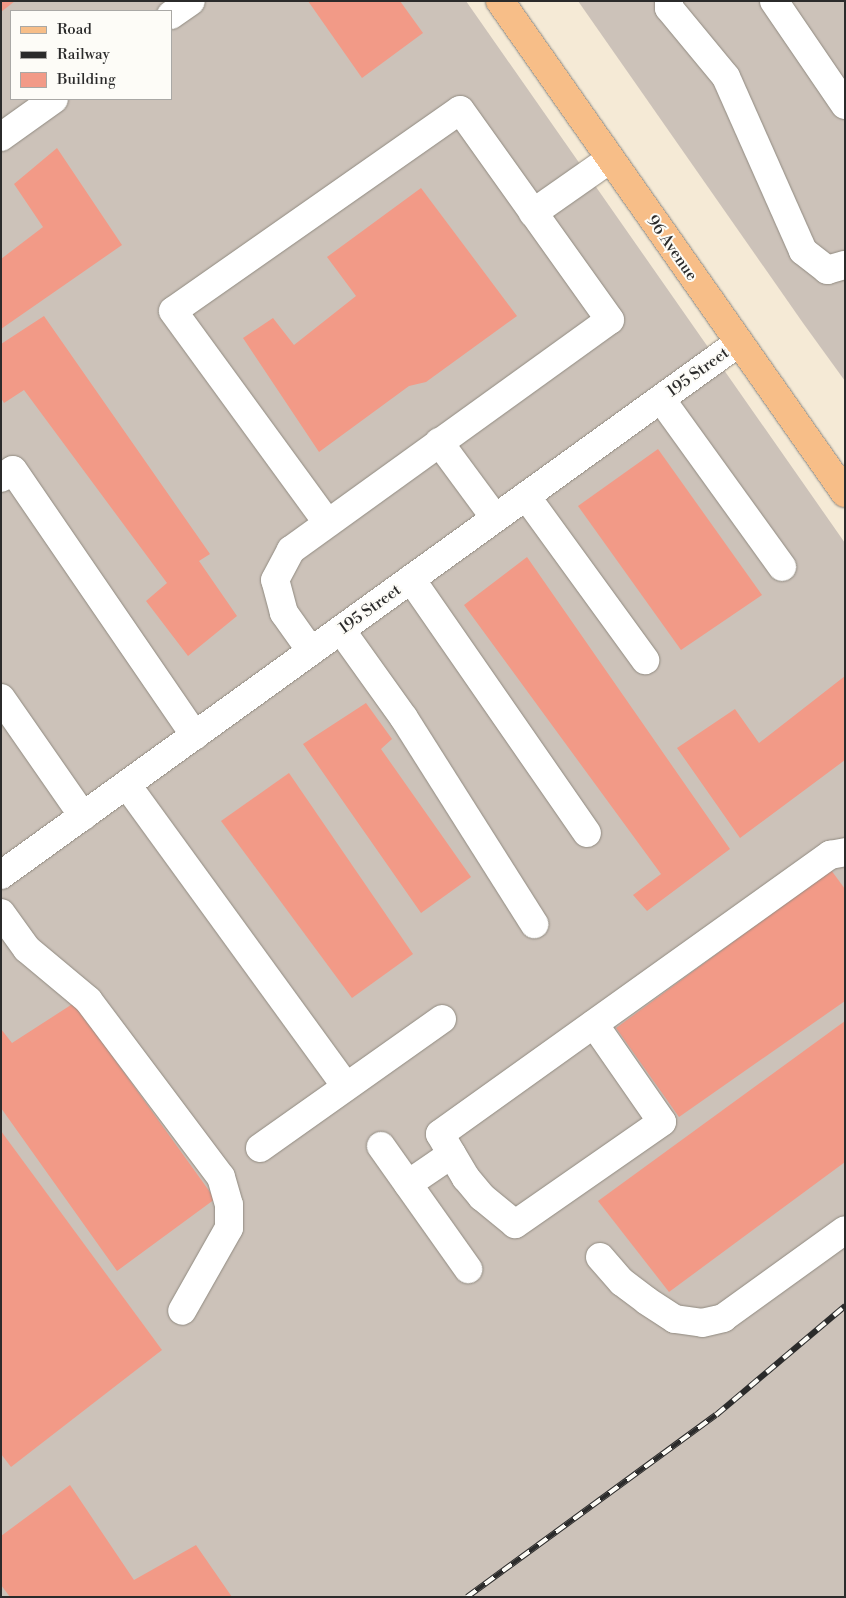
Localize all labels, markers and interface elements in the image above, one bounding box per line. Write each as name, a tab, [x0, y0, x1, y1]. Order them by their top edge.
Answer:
legend	[10, 10, 172, 100]
text: Road	[57, 20, 92, 39]
text: Railway	[57, 45, 110, 64]
text: Building	[57, 70, 116, 89]
street label: 96 Avenue	[643, 212, 701, 284]
street label: 195 Street	[663, 343, 733, 401]
street label: 195 Street	[335, 580, 405, 638]

